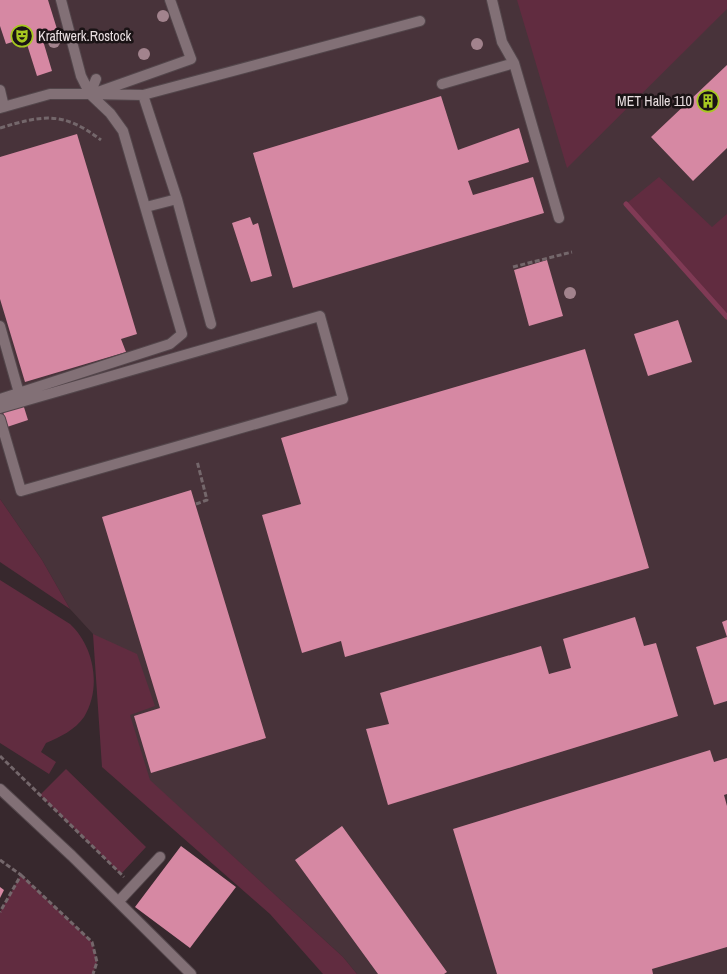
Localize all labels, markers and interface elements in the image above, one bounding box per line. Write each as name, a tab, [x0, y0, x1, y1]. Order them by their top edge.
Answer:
theatre icon: Kraftwerk.Rostock	[10, 24, 34, 48]
place label: Kraftwerk.Rostock	[38, 27, 131, 45]
building icon: MET Halle 110	[696, 89, 720, 113]
place label: MET Halle 110	[617, 92, 692, 110]

